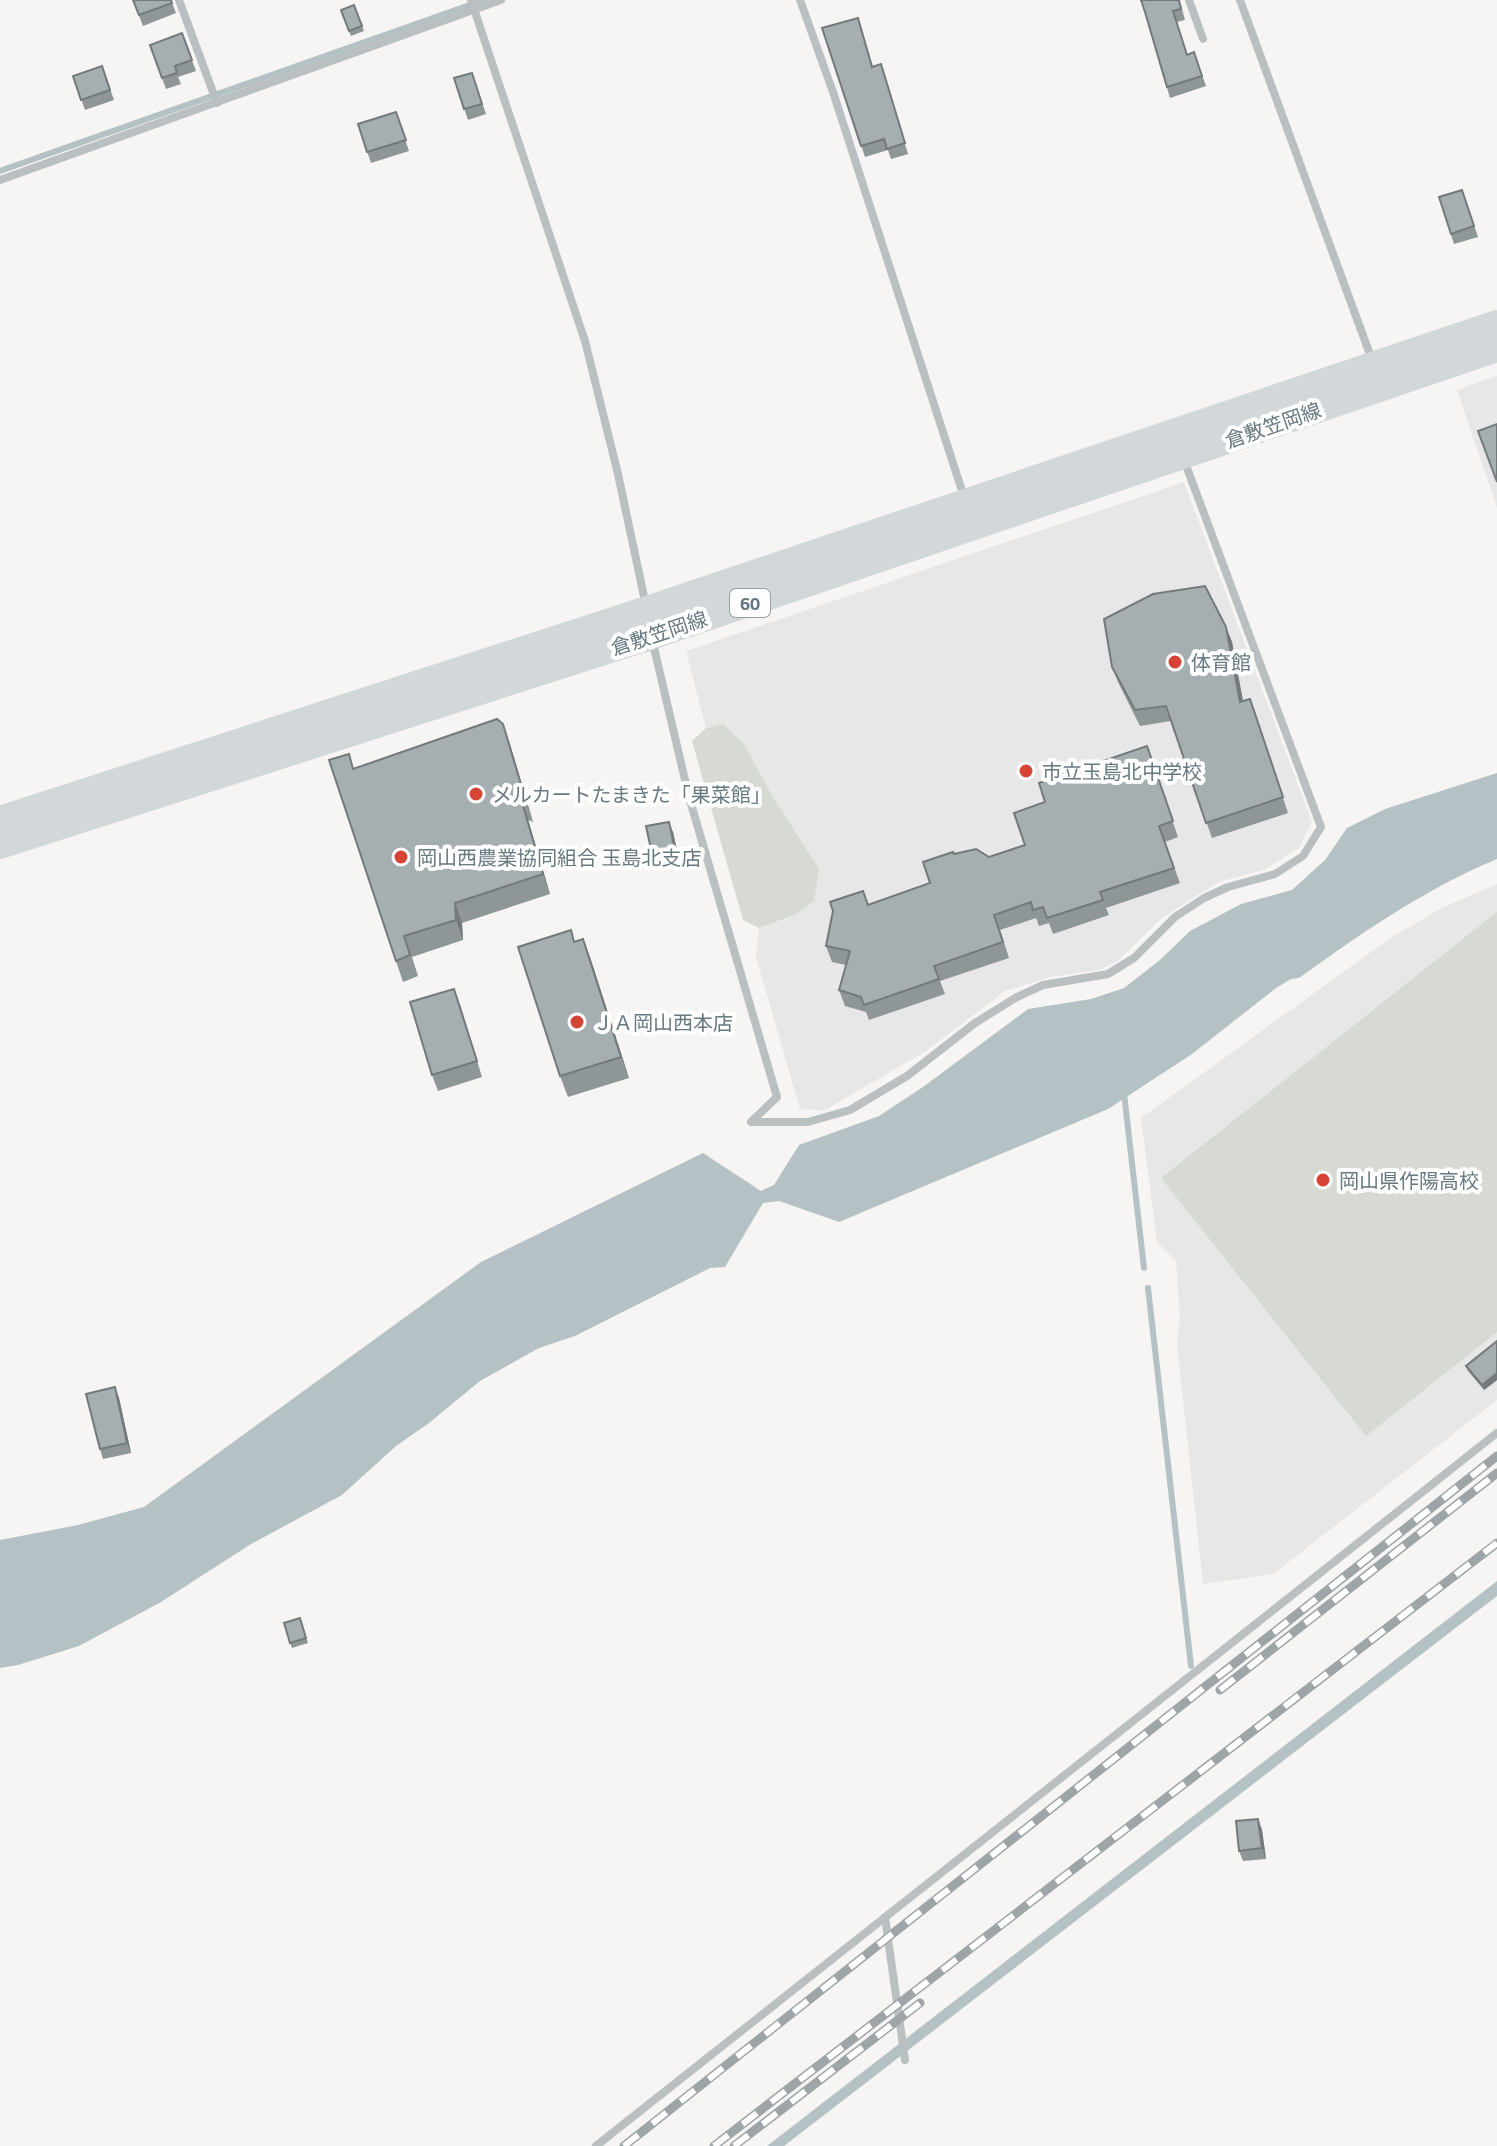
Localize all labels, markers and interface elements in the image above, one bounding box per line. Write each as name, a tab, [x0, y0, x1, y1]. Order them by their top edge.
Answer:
street label: 倉敷笠岡線	[1221, 394, 1325, 456]
road number: 60	[730, 589, 770, 617]
street label: 倉敷笠岡線	[607, 603, 711, 663]
place label: 体育館	[1191, 647, 1251, 678]
marker: 体育館	[1166, 653, 1184, 671]
place label: 市立玉島北中学校	[1042, 756, 1202, 787]
marker: 市立玉島北中学校	[1017, 762, 1035, 780]
place label: メルカートたまきた「果菜館」	[492, 779, 771, 810]
marker: メルカートたまきた「果菜館」	[467, 785, 485, 803]
place label: 岡山西農業協同組合 玉島北支店	[417, 842, 701, 873]
marker: 岡山西農業協同組合 玉島北支店	[392, 848, 410, 866]
place label: ＪＡ岡山西本店	[593, 1007, 733, 1038]
marker: ＪＡ岡山西本店	[568, 1013, 586, 1031]
place label: 岡山県作陽高校	[1339, 1165, 1479, 1196]
marker: 岡山県作陽高校	[1314, 1171, 1332, 1189]

